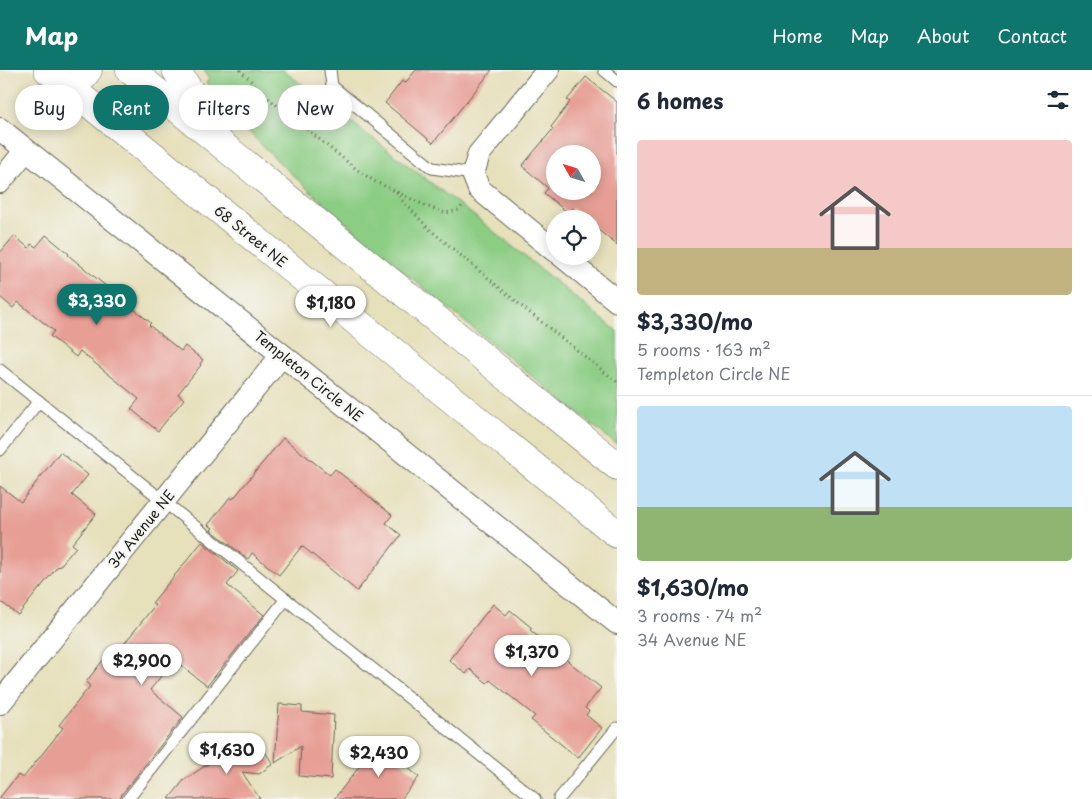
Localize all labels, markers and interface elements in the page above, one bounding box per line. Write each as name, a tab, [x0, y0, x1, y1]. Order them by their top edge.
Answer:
text: Map	[25, 17, 78, 53]
text: Home	[772, 22, 822, 49]
text: Map	[850, 22, 889, 49]
text: About	[917, 22, 969, 49]
text: Contact	[997, 22, 1067, 49]
text: 6 homes	[637, 84, 723, 116]
chip: Buy	[15, 85, 83, 130]
chip: Rent	[93, 85, 169, 130]
chip: Filters	[179, 85, 268, 130]
chip: New	[278, 85, 352, 130]
icon: filters	[1044, 86, 1072, 114]
north arrow	[546, 145, 601, 200]
map controls	[546, 145, 601, 265]
icon: home	[810, 173, 900, 263]
street label: 68 Street NE	[210, 200, 292, 272]
button: locate	[546, 210, 601, 265]
pin: $3,330	[56, 284, 138, 326]
pin: $1,180	[290, 286, 372, 328]
text: $3,330	[68, 288, 126, 312]
text: $1,180	[306, 290, 356, 314]
text: $3,330/mo	[637, 305, 753, 337]
street label: Templeton Circle NE	[250, 326, 368, 427]
text: 5 rooms · 163 m²	[637, 337, 771, 361]
text: Templeton Circle NE	[637, 361, 791, 385]
icon: home	[810, 438, 900, 528]
street label: 34 Avenue NE	[103, 485, 179, 573]
text: $1,630/mo	[637, 571, 749, 603]
text: 3 rooms · 74 m²	[637, 603, 762, 627]
text: 34 Avenue NE	[637, 627, 746, 651]
pin: $1,370	[491, 634, 573, 677]
text: $1,370	[505, 639, 559, 663]
pin: $2,900	[101, 644, 183, 686]
text: $2,900	[113, 648, 171, 672]
pin: $1,630	[186, 732, 268, 775]
pin: $2,430	[338, 736, 420, 778]
text: $1,630	[199, 737, 255, 761]
text: $2,430	[350, 740, 408, 764]

